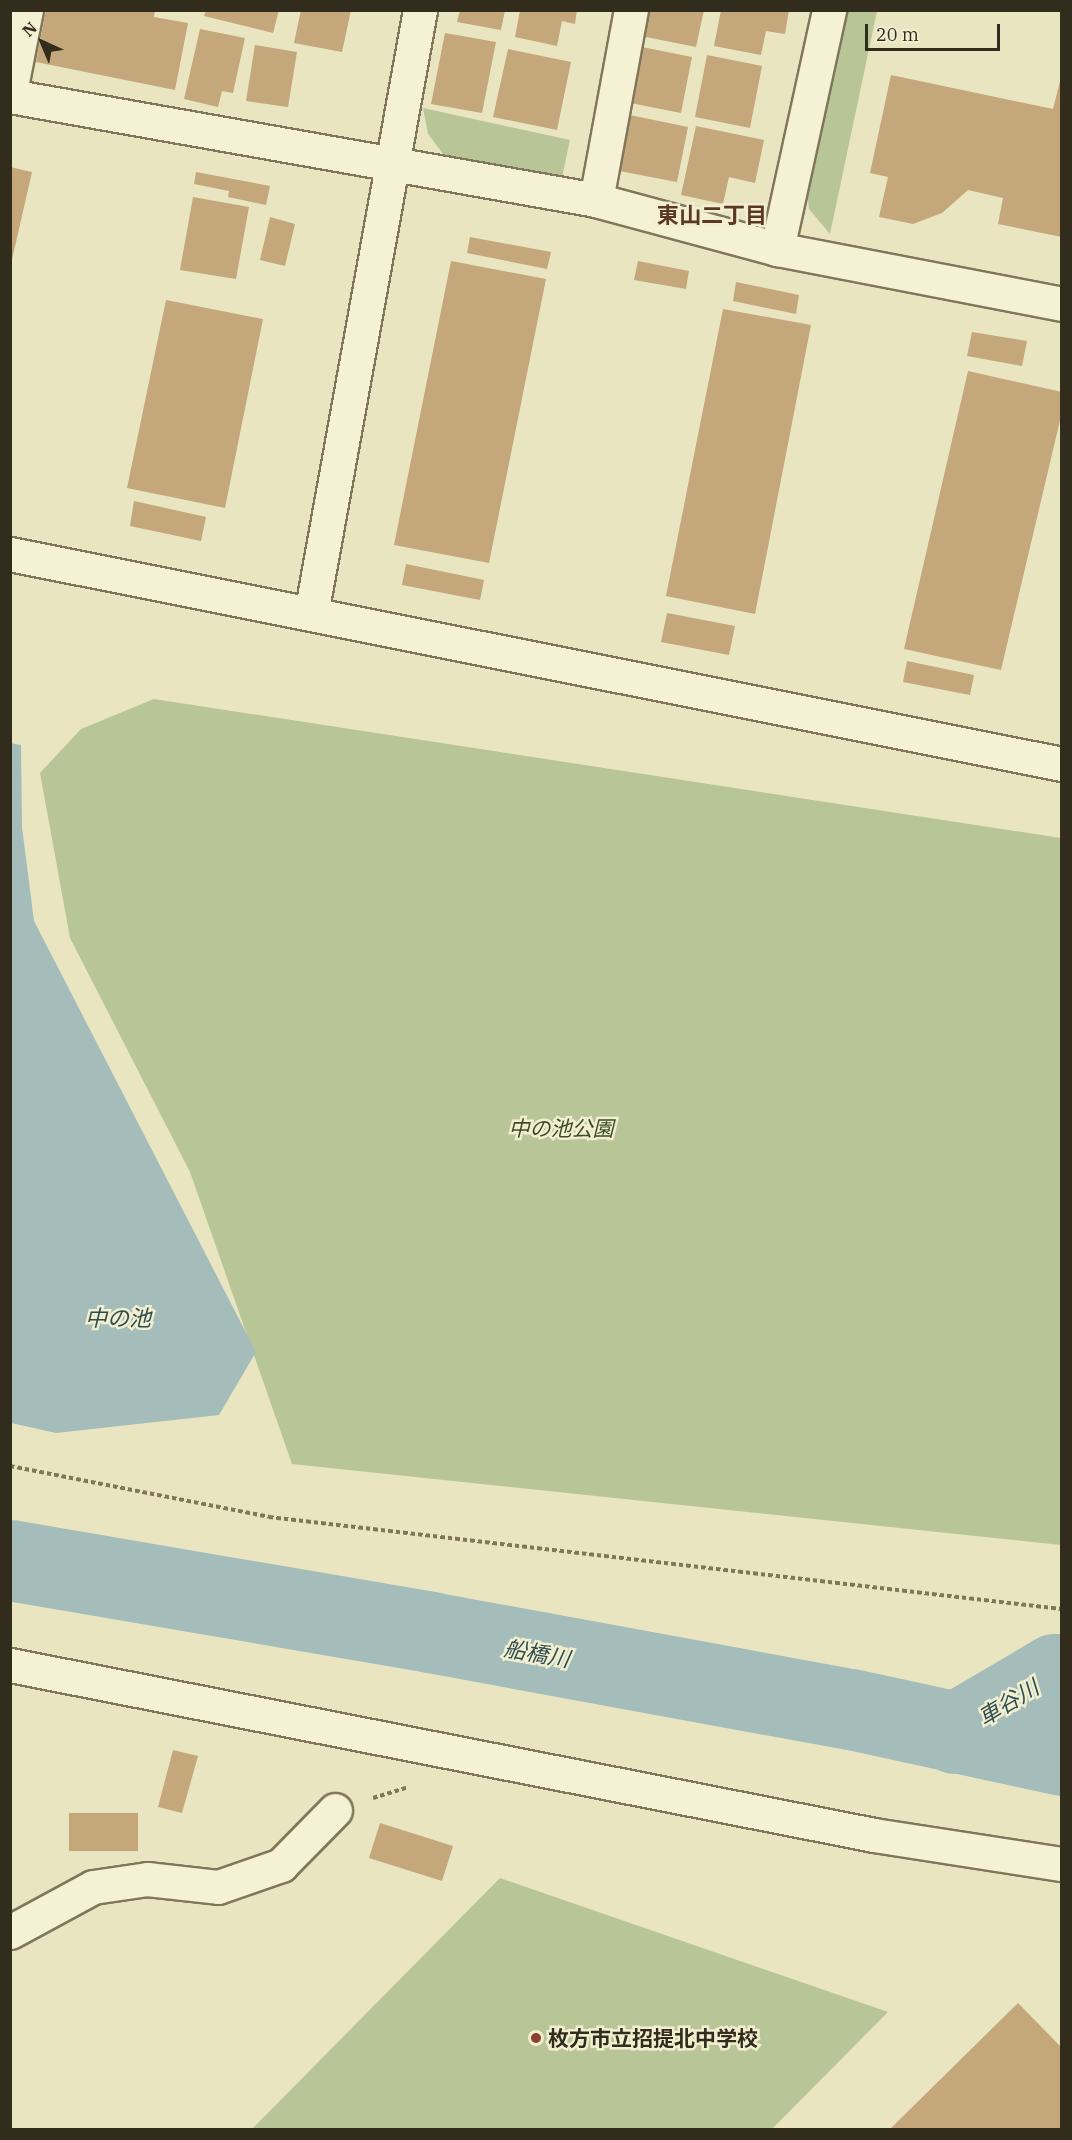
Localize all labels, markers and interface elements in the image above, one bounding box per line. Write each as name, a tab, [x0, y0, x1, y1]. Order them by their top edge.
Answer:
north arrow	[12, 12, 72, 72]
scale bar	[868, 12, 1003, 50]
text: N	[18, 17, 41, 41]
text: 20 m	[876, 23, 919, 46]
district label: 東山二丁目	[657, 202, 767, 228]
park label: 中の池公園	[509, 1115, 613, 1141]
water label: 中の池	[85, 1305, 151, 1331]
water label: 船橋川	[502, 1634, 572, 1672]
water label: 車谷川	[973, 1674, 1043, 1730]
place label: 枚方市立招提北中学校	[548, 2025, 758, 2051]
marker: 枚方市立招提北中学校	[529, 2031, 543, 2045]

